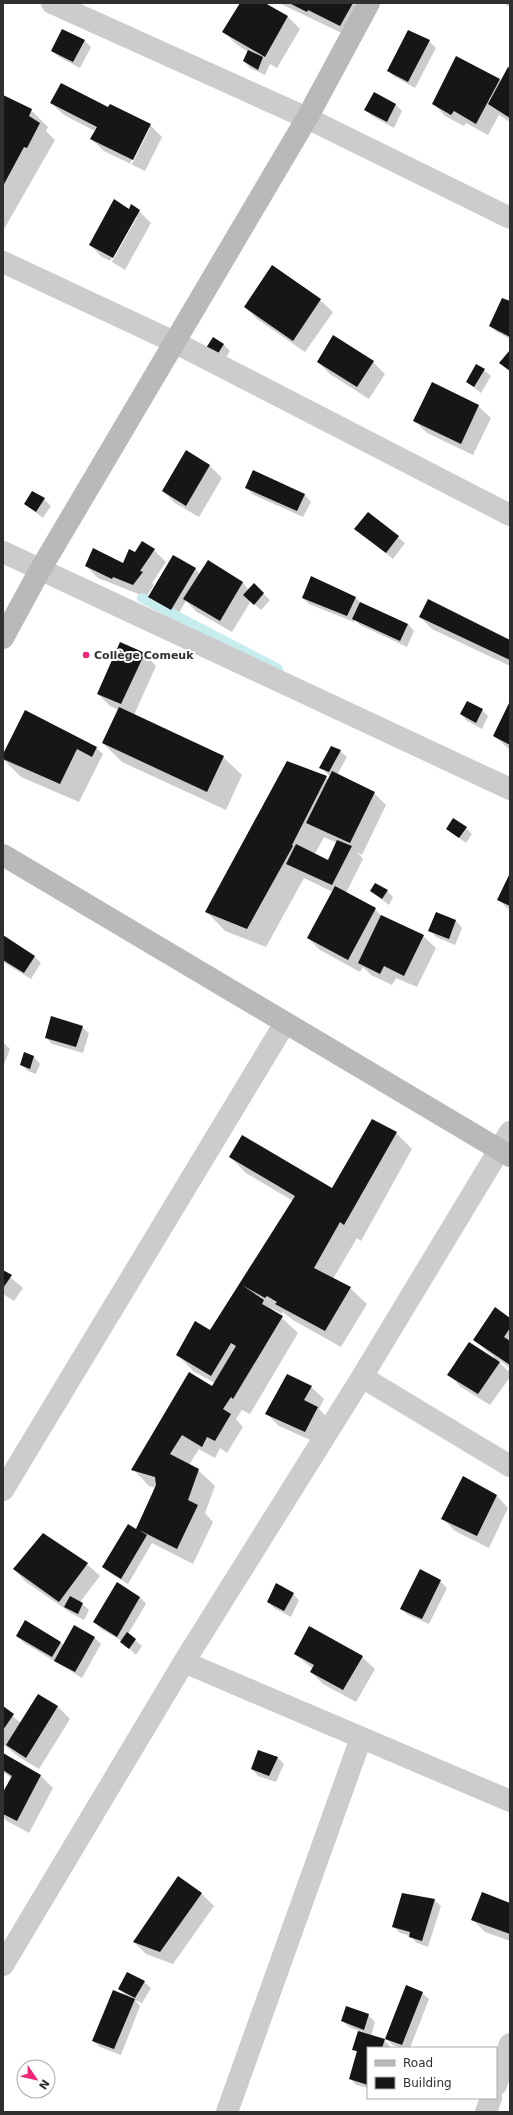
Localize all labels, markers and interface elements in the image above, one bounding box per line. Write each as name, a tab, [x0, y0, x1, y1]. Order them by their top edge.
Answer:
place label: Collège Comeuk	[94, 649, 194, 662]
marker: Collège Comeuk	[81, 650, 91, 660]
legend	[367, 2047, 497, 2099]
text: Road	[403, 2056, 433, 2070]
north arrow	[16, 2059, 56, 2099]
text: Building	[403, 2076, 452, 2090]
text: N	[36, 2077, 52, 2092]

